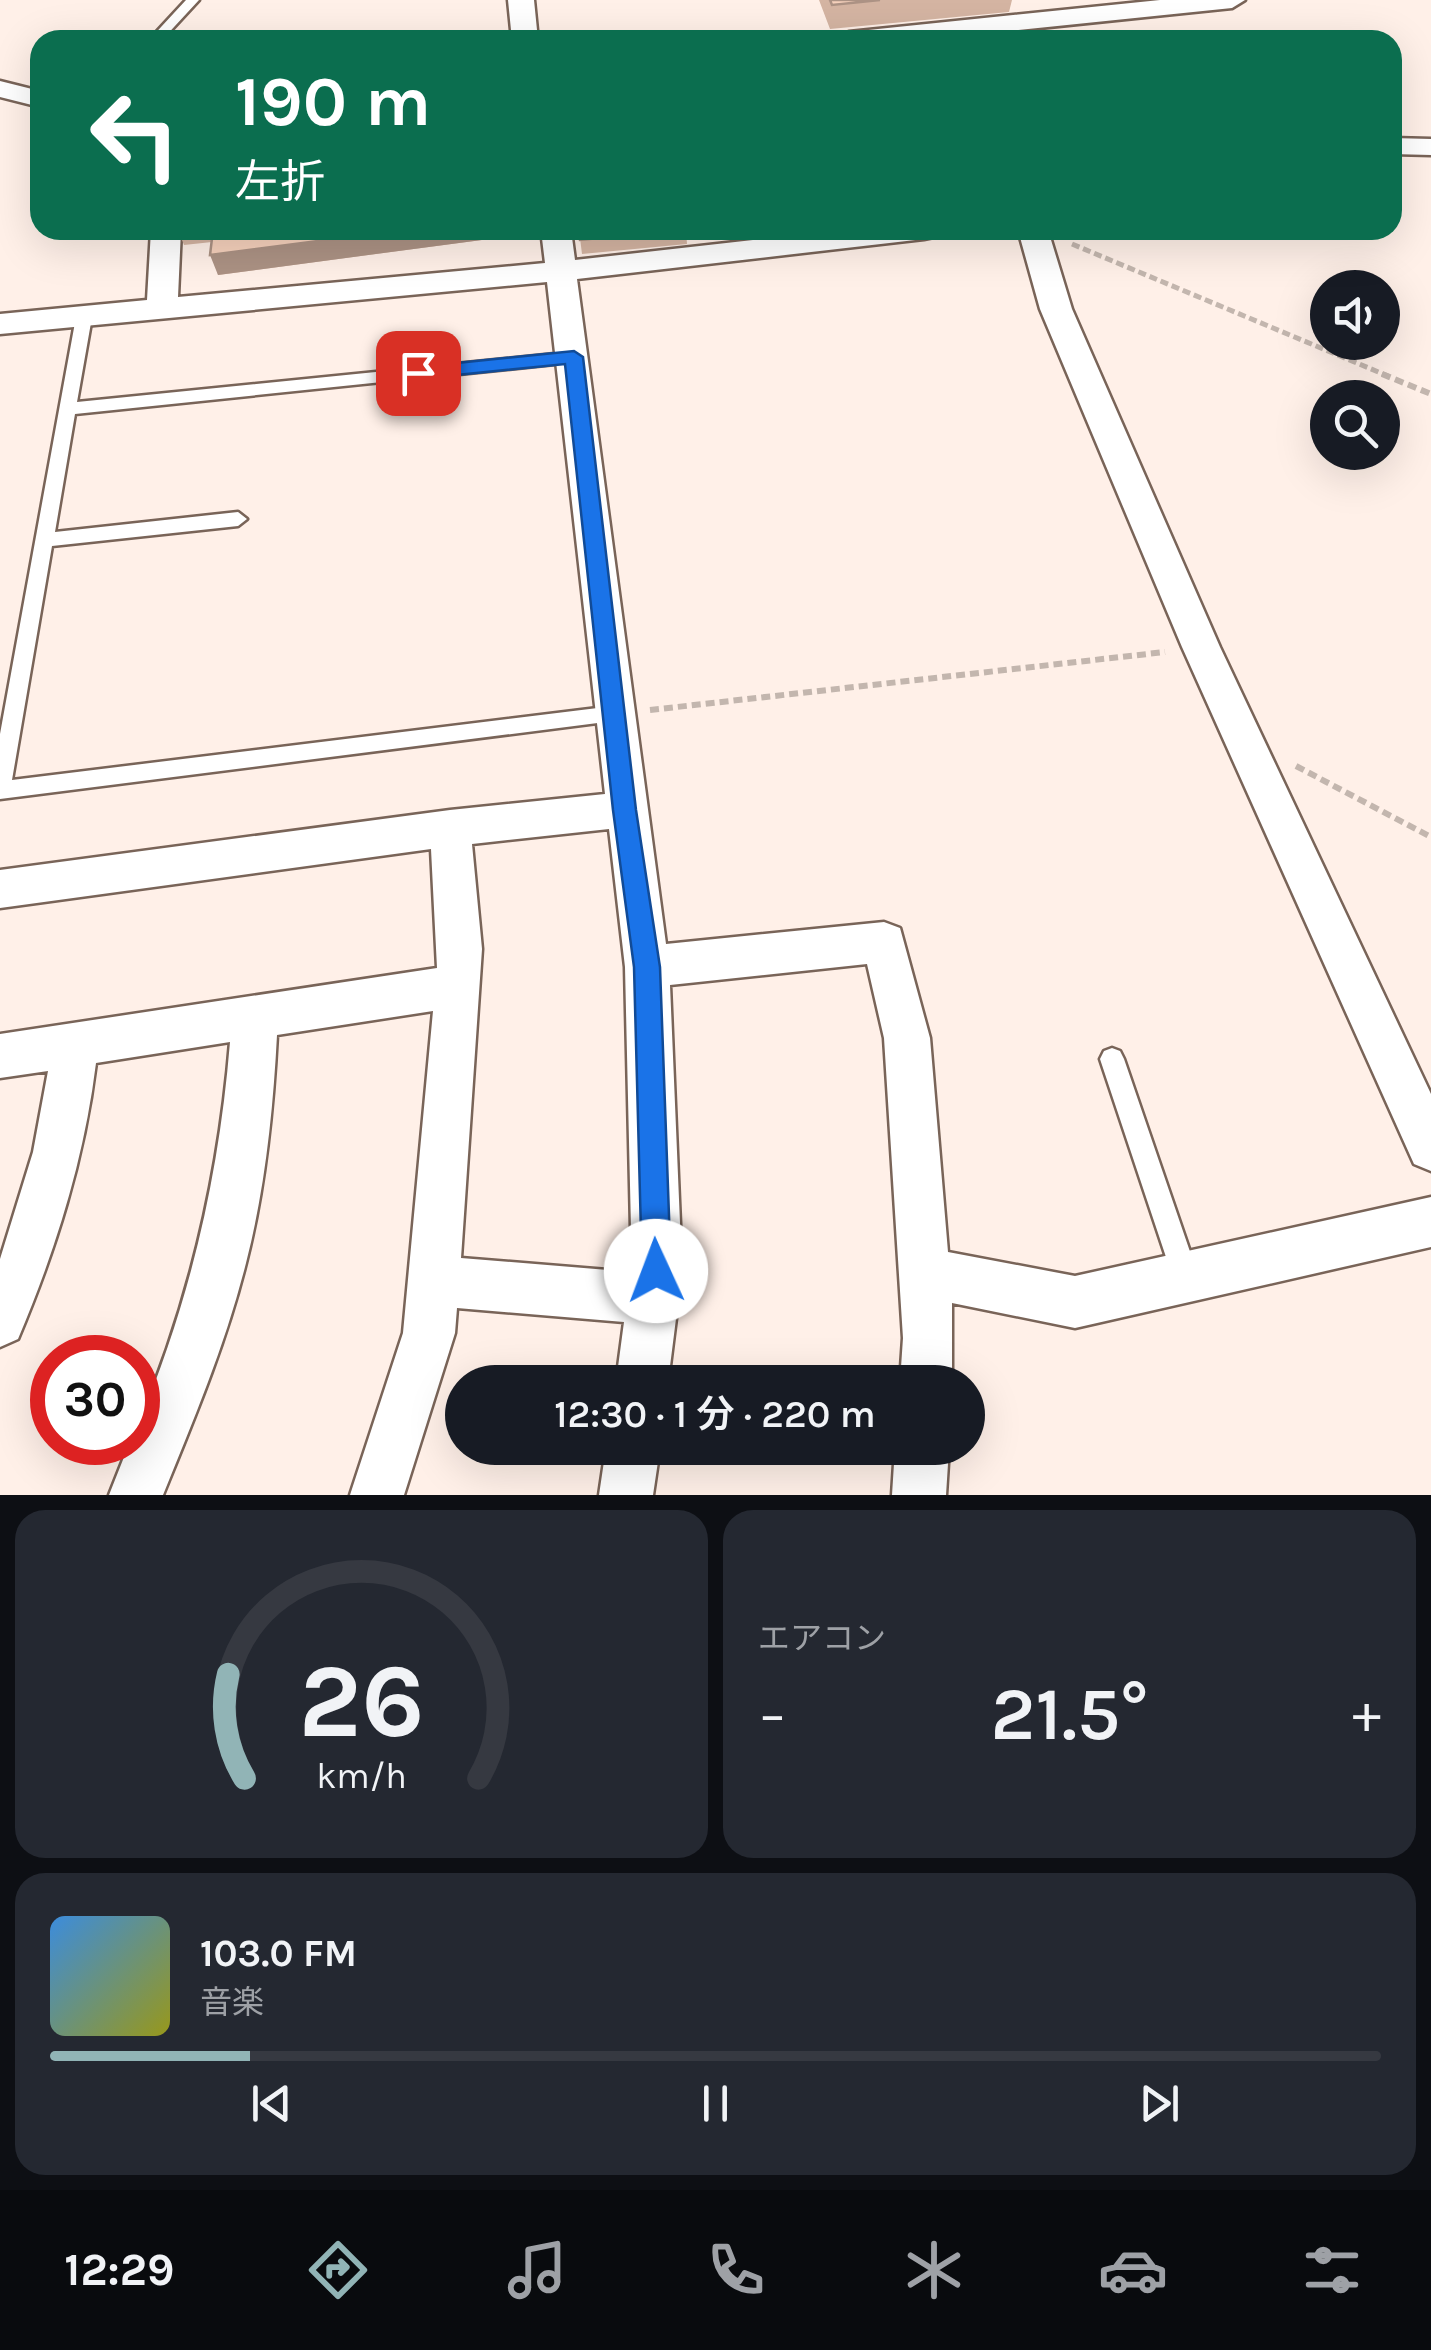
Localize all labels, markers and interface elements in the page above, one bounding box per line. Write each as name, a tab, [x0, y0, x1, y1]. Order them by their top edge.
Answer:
text: 190 m	[235, 61, 431, 143]
icon: left	[70, 70, 200, 200]
text: 左折	[235, 156, 325, 208]
map controls	[1310, 270, 1400, 470]
button: sound	[1310, 270, 1400, 360]
pin	[376, 331, 461, 416]
icon: arrive	[391, 346, 446, 401]
button: search	[1310, 380, 1400, 470]
position arrow	[604, 1219, 708, 1323]
speed limit sign: 30	[30, 1335, 160, 1465]
text: 12:30 · 1 分 · 220 m	[554, 1392, 876, 1437]
text: エアコン	[758, 1620, 886, 1657]
text: 26	[298, 1641, 425, 1762]
text: 21.5°	[991, 1670, 1148, 1758]
text: −	[758, 1682, 787, 1746]
text: +	[1352, 1682, 1381, 1746]
text: km/h	[316, 1755, 407, 1797]
text: 103.0 FM	[200, 1931, 357, 1976]
text: 音楽	[200, 1984, 264, 2021]
icon: previous	[244, 2076, 299, 2131]
icon: pause	[688, 2076, 743, 2131]
icon: next	[1132, 2076, 1187, 2131]
icon: directions	[303, 2235, 373, 2305]
icon: music	[502, 2235, 572, 2305]
icon: phone	[701, 2235, 771, 2305]
icon: climate	[899, 2235, 969, 2305]
icon: car	[1098, 2235, 1168, 2305]
icon: filters	[1297, 2235, 1367, 2305]
text: 12:29	[64, 2244, 174, 2296]

